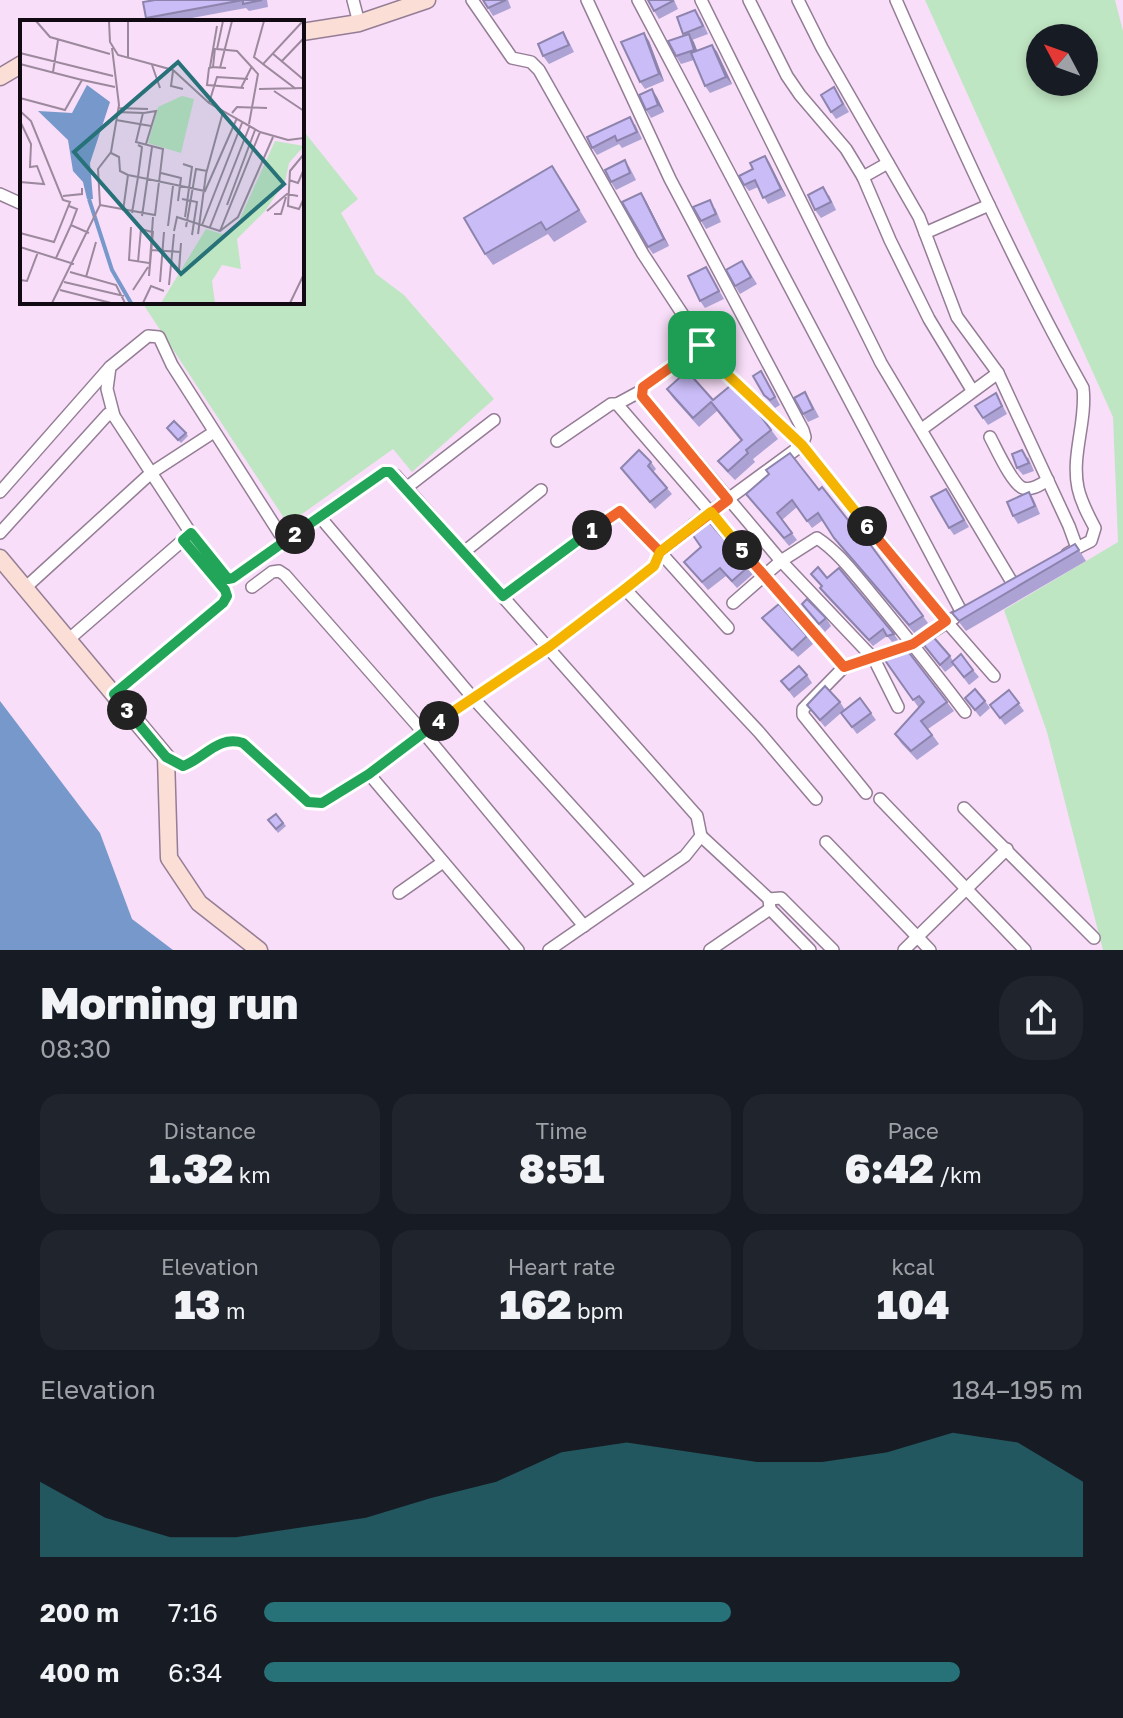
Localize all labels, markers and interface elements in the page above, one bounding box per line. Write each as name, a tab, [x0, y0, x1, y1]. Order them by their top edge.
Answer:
inset map	[20, 20, 304, 304]
north arrow	[1026, 24, 1098, 96]
map controls	[1026, 24, 1098, 96]
pin	[668, 311, 736, 379]
icon: arrive	[680, 323, 724, 367]
pin: 6	[847, 506, 887, 546]
pin: 1	[572, 510, 612, 550]
text: 6	[860, 512, 874, 539]
pin: 2	[275, 514, 315, 554]
text: 1	[586, 516, 598, 543]
text: 2	[288, 520, 302, 547]
pin: 5	[722, 530, 762, 570]
text: 5	[735, 536, 749, 563]
pin: 3	[107, 690, 147, 730]
text: 3	[120, 696, 134, 723]
pin: 4	[419, 701, 459, 741]
text: 4	[432, 707, 446, 734]
text: Morning run	[40, 976, 298, 1029]
button: share	[999, 976, 1083, 1060]
text: 08:30	[40, 1033, 111, 1064]
text: Distance	[164, 1117, 256, 1144]
text: Time	[536, 1117, 587, 1144]
text: Pace	[887, 1117, 939, 1144]
text: 1.32	[149, 1144, 233, 1192]
text: 8:51	[519, 1144, 604, 1192]
text: 6:42	[844, 1144, 934, 1192]
text: km	[233, 1161, 271, 1188]
text: /km	[934, 1161, 982, 1188]
text: Elevation	[161, 1253, 259, 1280]
text: Heart rate	[508, 1253, 615, 1280]
text: kcal	[891, 1253, 935, 1280]
text: 13	[174, 1280, 221, 1328]
text: 162	[500, 1280, 571, 1328]
text: 104	[877, 1280, 950, 1328]
text: m	[221, 1297, 245, 1324]
text: bpm	[571, 1297, 623, 1324]
text: Elevation	[40, 1374, 156, 1405]
text: 184–195 m	[952, 1374, 1083, 1405]
text: 200 m	[40, 1597, 119, 1628]
text: 7:16	[168, 1597, 218, 1628]
text: 400 m	[40, 1657, 119, 1688]
text: 6:34	[168, 1657, 223, 1688]

